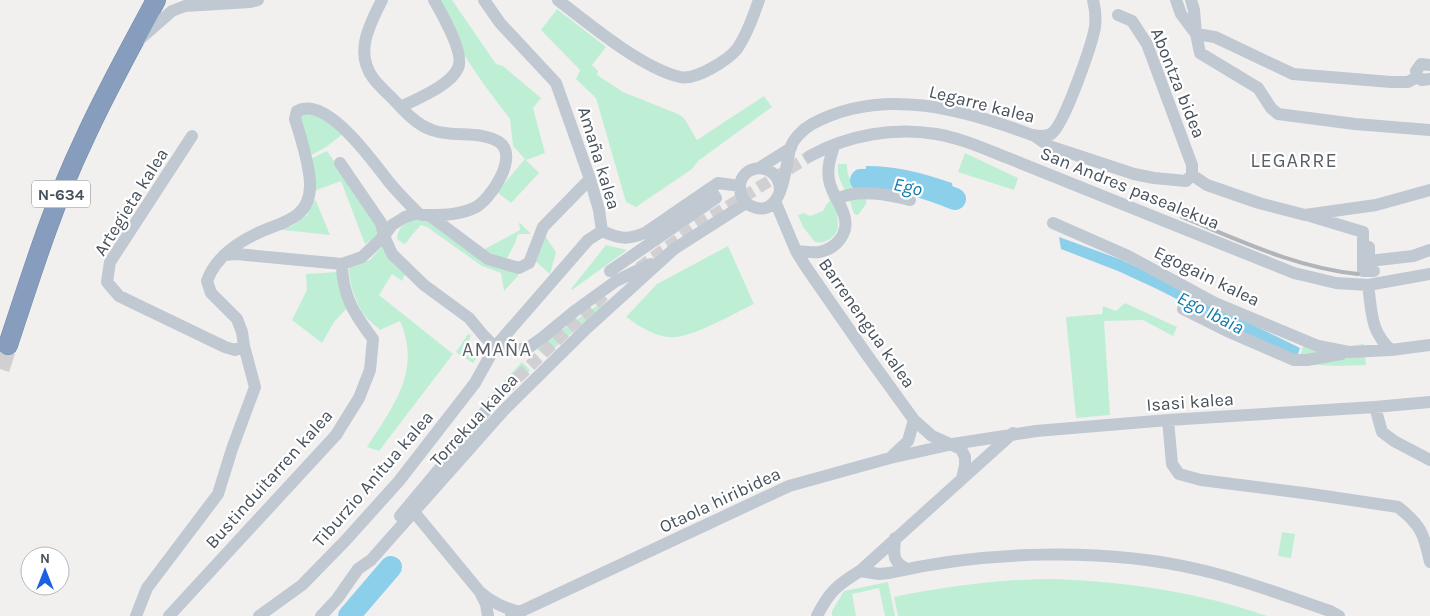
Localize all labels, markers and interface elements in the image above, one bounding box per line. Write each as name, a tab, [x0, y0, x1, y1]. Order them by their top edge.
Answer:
street label: Abontza bidea	[1146, 25, 1210, 141]
street label: Legarre kalea	[927, 80, 1037, 128]
street label: Amaña kalea	[573, 104, 625, 212]
street label: San Andres pasealekua	[1037, 142, 1223, 234]
street label: Artegieta kalea	[89, 144, 173, 260]
district label: LEGARRE	[1250, 149, 1338, 172]
water label: Ego	[892, 173, 925, 201]
road number: N-634	[32, 180, 90, 208]
street label: Egogain kalea	[1151, 241, 1263, 311]
street label: Barrenengua kalea	[814, 254, 920, 392]
water label: Ego Ibaia	[1174, 287, 1247, 339]
district label: AMAÑA	[462, 338, 532, 361]
street label: Torrekua kalea	[425, 369, 523, 471]
street label: Isasi kalea	[1145, 388, 1235, 416]
street label: Bustinduitarren kalea	[201, 405, 337, 553]
street label: Tiburzio Anitua kalea	[308, 406, 438, 552]
street label: Otaola hiribidea	[656, 462, 784, 538]
north arrow	[20, 546, 70, 596]
text: N	[40, 550, 50, 567]

